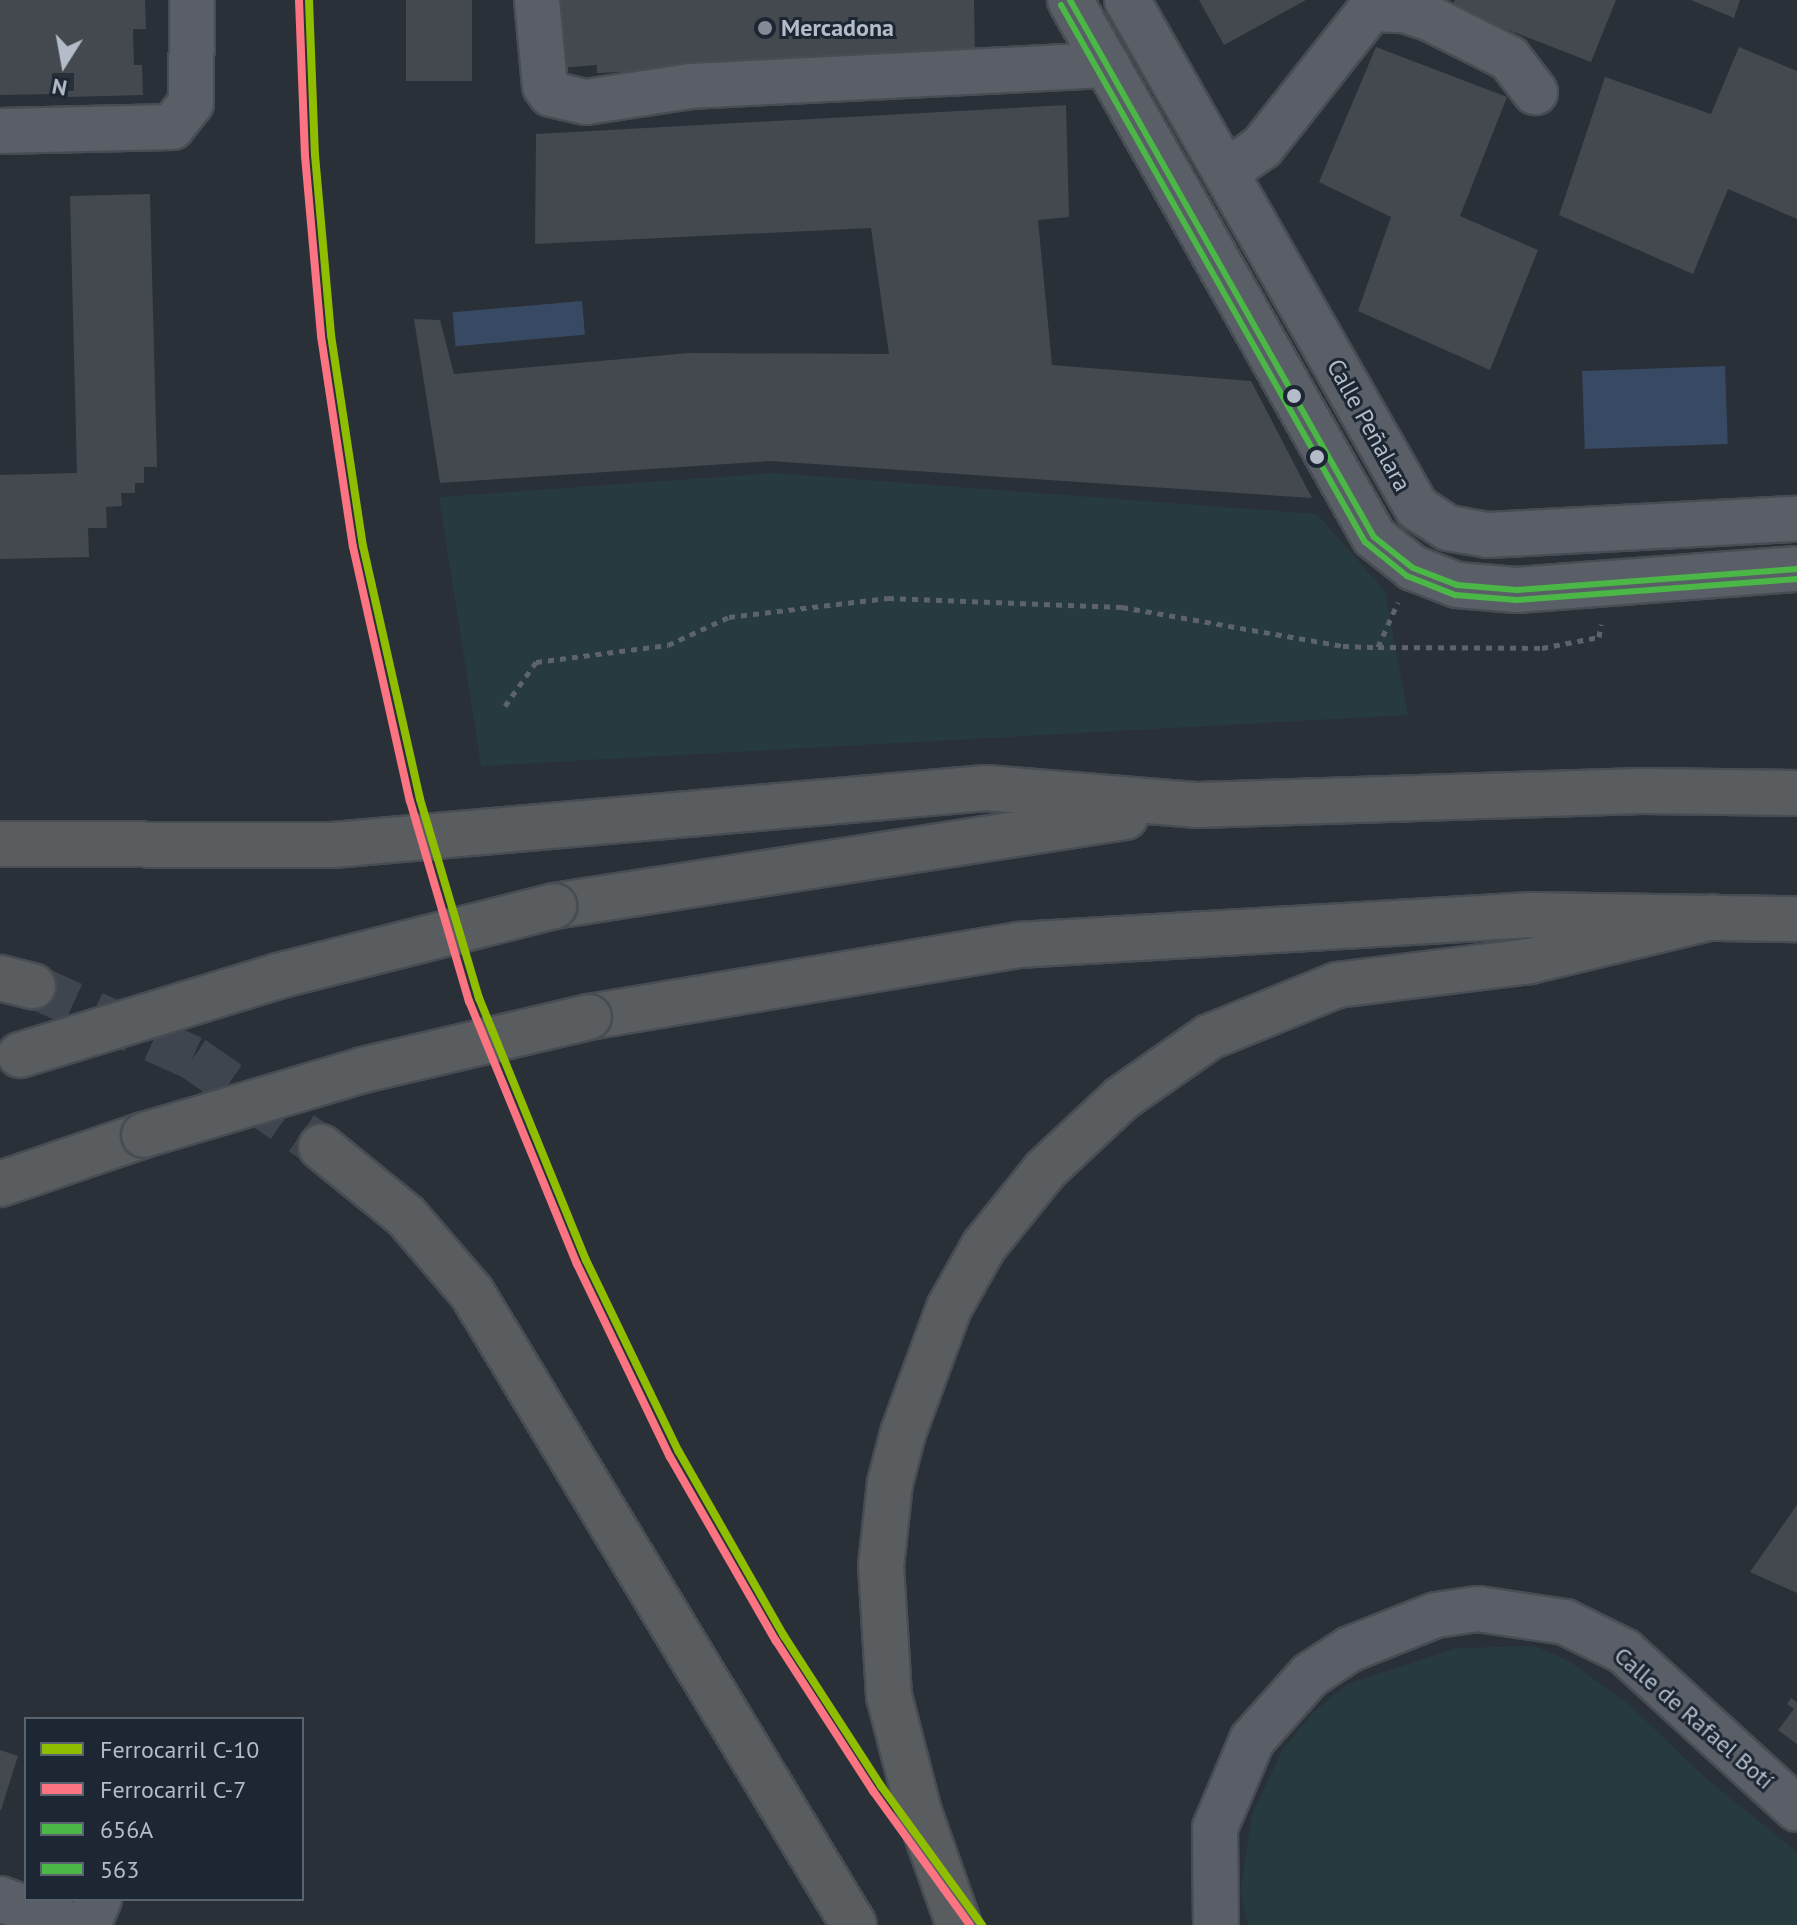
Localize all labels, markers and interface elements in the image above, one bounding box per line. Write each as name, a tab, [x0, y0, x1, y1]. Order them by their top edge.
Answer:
place label: Mercadona	[781, 14, 894, 42]
marker: Mercadona	[756, 19, 774, 37]
north arrow	[24, 24, 104, 104]
text: N	[50, 72, 69, 103]
street label: Calle Peñalara	[1321, 354, 1417, 496]
unlabelled marker	[1286, 388, 1302, 404]
unlabelled marker	[1309, 449, 1325, 465]
street label: Calle de Rafael Botí	[1608, 1641, 1780, 1795]
legend	[24, 1717, 304, 1901]
text: Ferrocarril C-10	[100, 1734, 259, 1765]
text: Ferrocarril C-7	[100, 1774, 246, 1805]
text: 656A	[100, 1814, 153, 1845]
text: 563	[100, 1854, 139, 1885]

